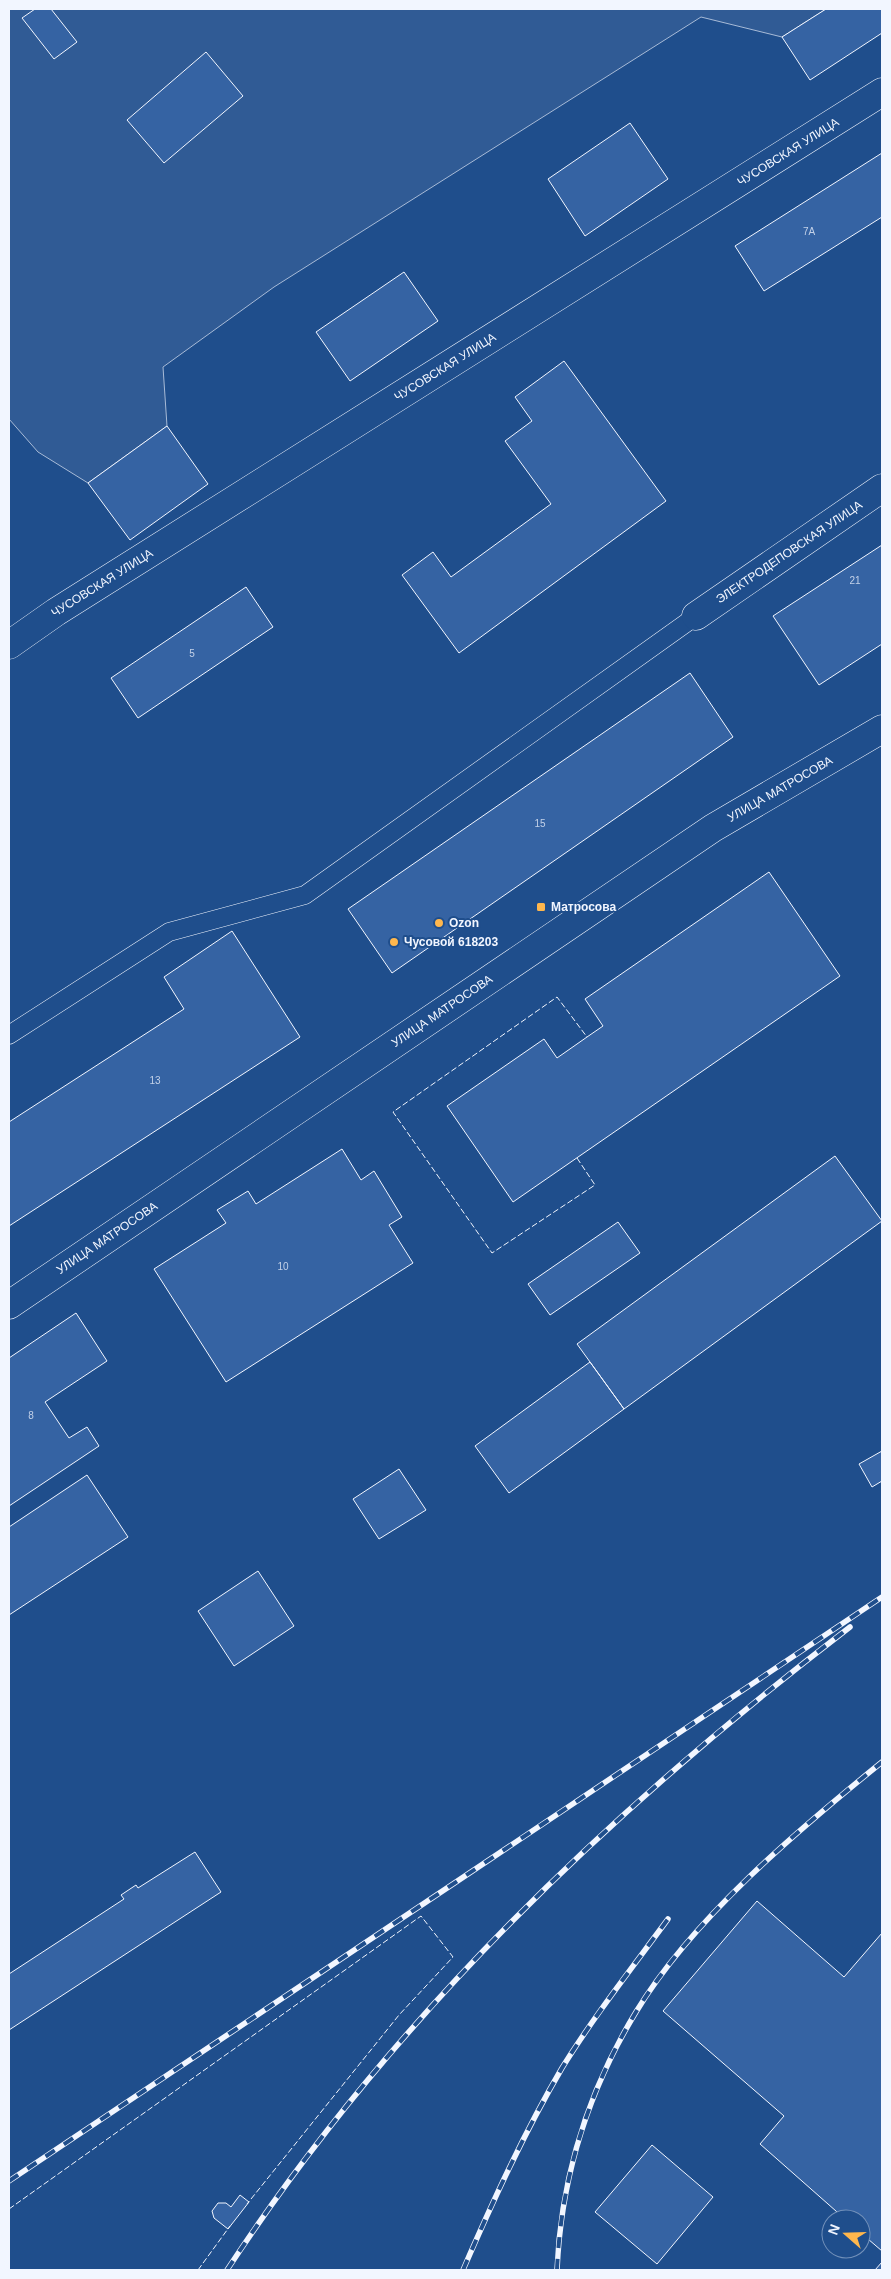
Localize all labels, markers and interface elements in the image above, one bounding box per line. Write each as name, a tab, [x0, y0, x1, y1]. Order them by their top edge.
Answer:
street label: ЧУСОВСКАЯ УЛИЦА	[735, 115, 841, 189]
house number: 7А	[803, 226, 815, 237]
street label: ЧУСОВСКАЯ УЛИЦА	[392, 330, 498, 404]
street label: ЭЛЕКТРОДЕПОВСКАЯ УЛИЦА	[713, 498, 865, 606]
street label: ЧУСОВСКАЯ УЛИЦА	[49, 546, 155, 620]
house number: 21	[849, 575, 861, 586]
house number: 5	[189, 648, 195, 659]
street label: УЛИЦА МАТРОСОВА	[725, 753, 835, 825]
house number: 15	[534, 818, 546, 829]
place label: Матросова	[551, 900, 616, 914]
marker: Матросова	[535, 901, 547, 913]
place label: Ozon	[449, 916, 479, 930]
marker: Ozon	[433, 917, 445, 929]
place label: Чусовой 618203	[404, 935, 498, 949]
marker: Чусовой 618203	[388, 936, 400, 948]
street label: УЛИЦА МАТРОСОВА	[389, 972, 495, 1050]
house number: 13	[149, 1075, 161, 1086]
street label: УЛИЦА МАТРОСОВА	[54, 1199, 160, 1277]
house number: 10	[277, 1261, 289, 1272]
house number: 8	[28, 1410, 34, 1421]
north arrow	[821, 2209, 871, 2259]
text: N	[825, 2222, 843, 2237]

